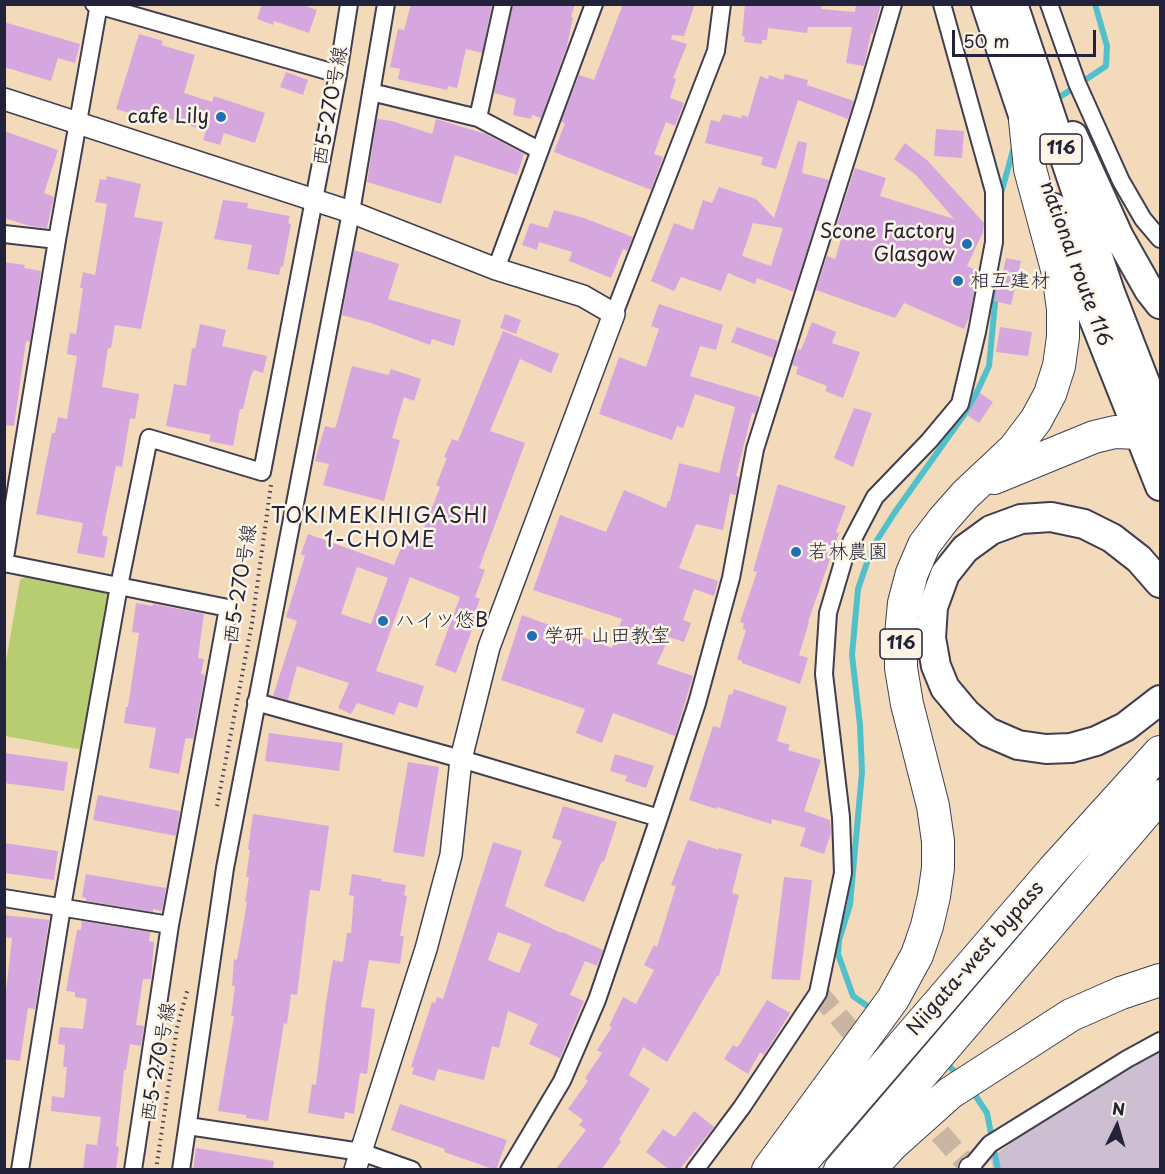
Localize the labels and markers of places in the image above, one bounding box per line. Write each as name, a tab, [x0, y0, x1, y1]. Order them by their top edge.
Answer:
place label: cafe Lily	[127, 105, 209, 129]
marker: cafe Lily	[214, 110, 228, 124]
place label: Scone Factory Glasgow	[819, 220, 955, 267]
marker: Scone Factory Glasgow	[960, 237, 974, 251]
place label: 相互建材	[970, 269, 1050, 293]
marker: 相互建材	[951, 274, 965, 288]
place label: 若林農園	[808, 540, 888, 564]
marker: 若林農園	[789, 545, 803, 559]
place label: ハイツ悠B	[395, 609, 488, 633]
marker: ハイツ悠B	[376, 614, 390, 628]
place label: 学研 山田教室	[544, 624, 670, 648]
marker: 学研 山田教室	[525, 629, 539, 643]

